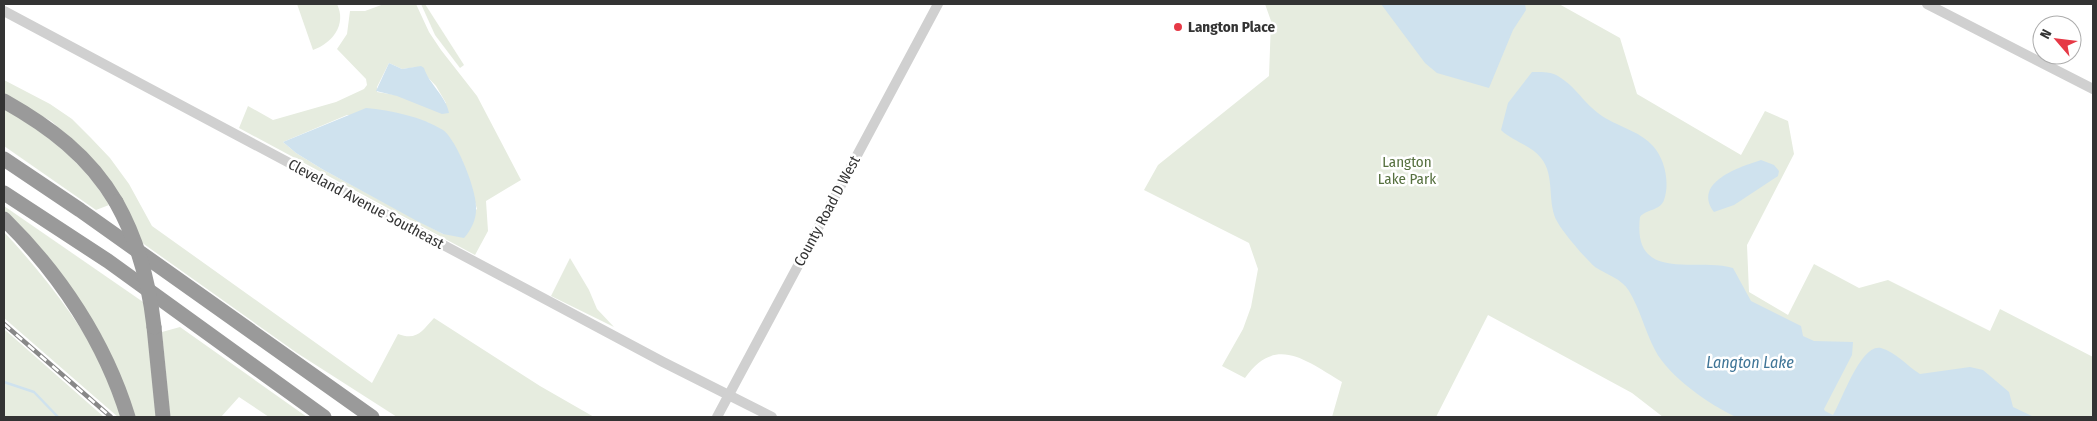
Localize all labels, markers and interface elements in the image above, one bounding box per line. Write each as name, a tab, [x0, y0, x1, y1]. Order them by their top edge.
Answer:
north arrow	[2032, 15, 2082, 65]
place label: Langton Place	[1188, 18, 1275, 36]
marker: Langton Place	[1172, 21, 1184, 33]
text: N	[2036, 26, 2055, 42]
street label: County Road D West	[790, 153, 864, 269]
park label: Langton Lake Park	[1378, 153, 1436, 188]
street label: Cleveland Avenue Southeast	[285, 155, 447, 253]
water label: Langton Lake	[1706, 353, 1794, 372]

